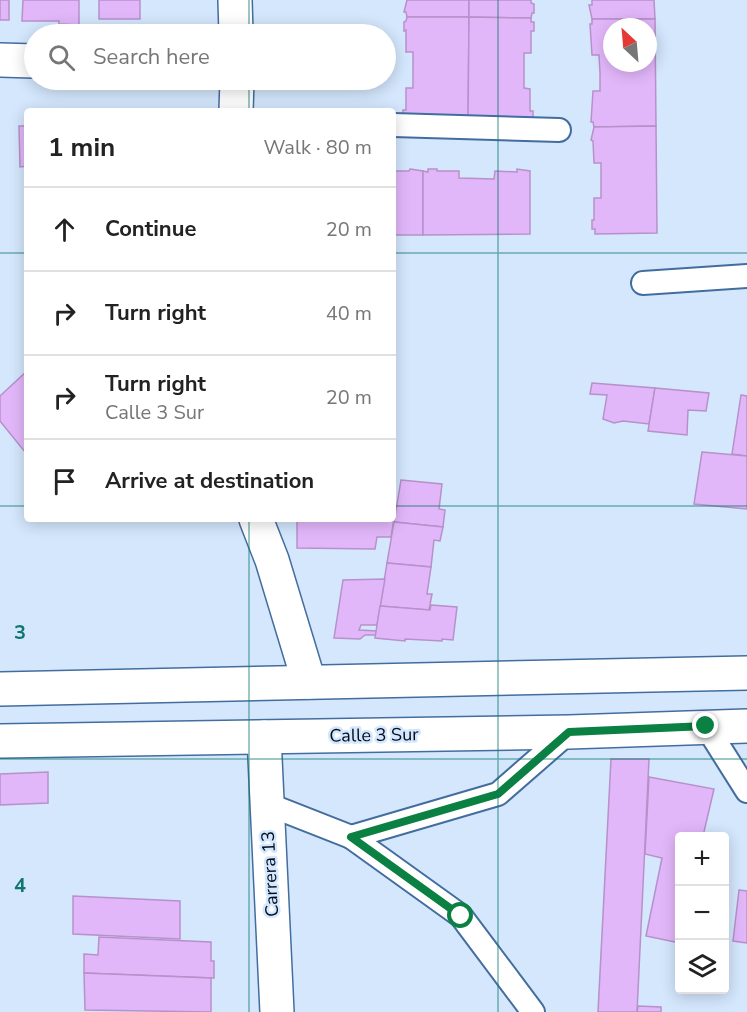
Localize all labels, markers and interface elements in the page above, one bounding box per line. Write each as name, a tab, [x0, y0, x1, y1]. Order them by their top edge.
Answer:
north arrow	[603, 18, 657, 72]
search box	[24, 24, 396, 90]
icon: search	[45, 41, 78, 74]
text: Search here	[93, 42, 210, 72]
text: 1 min	[48, 130, 115, 165]
text: Walk · 80 m	[264, 134, 372, 161]
icon: ahead	[48, 213, 81, 246]
text: Continue	[105, 214, 196, 244]
text: 20 m	[326, 216, 372, 243]
icon: right	[48, 297, 81, 330]
text: Turn right	[105, 298, 206, 328]
text: 40 m	[326, 300, 372, 327]
text: Turn right	[105, 369, 206, 399]
icon: right	[48, 381, 81, 414]
text: 20 m	[326, 384, 372, 411]
text: Calle 3 Sur	[105, 399, 204, 426]
icon: arrive	[48, 465, 81, 498]
text: Arrive at destination	[105, 466, 314, 496]
text: 3	[14, 619, 26, 646]
route end	[692, 712, 718, 738]
street label: Calle 3 Sur	[329, 722, 419, 748]
street label: Carrera 13	[256, 831, 284, 917]
map controls	[675, 832, 729, 994]
button: +	[675, 832, 729, 886]
text: 4	[14, 872, 26, 899]
button: −	[675, 886, 729, 940]
route start	[447, 902, 473, 928]
button: layers	[675, 940, 729, 994]

